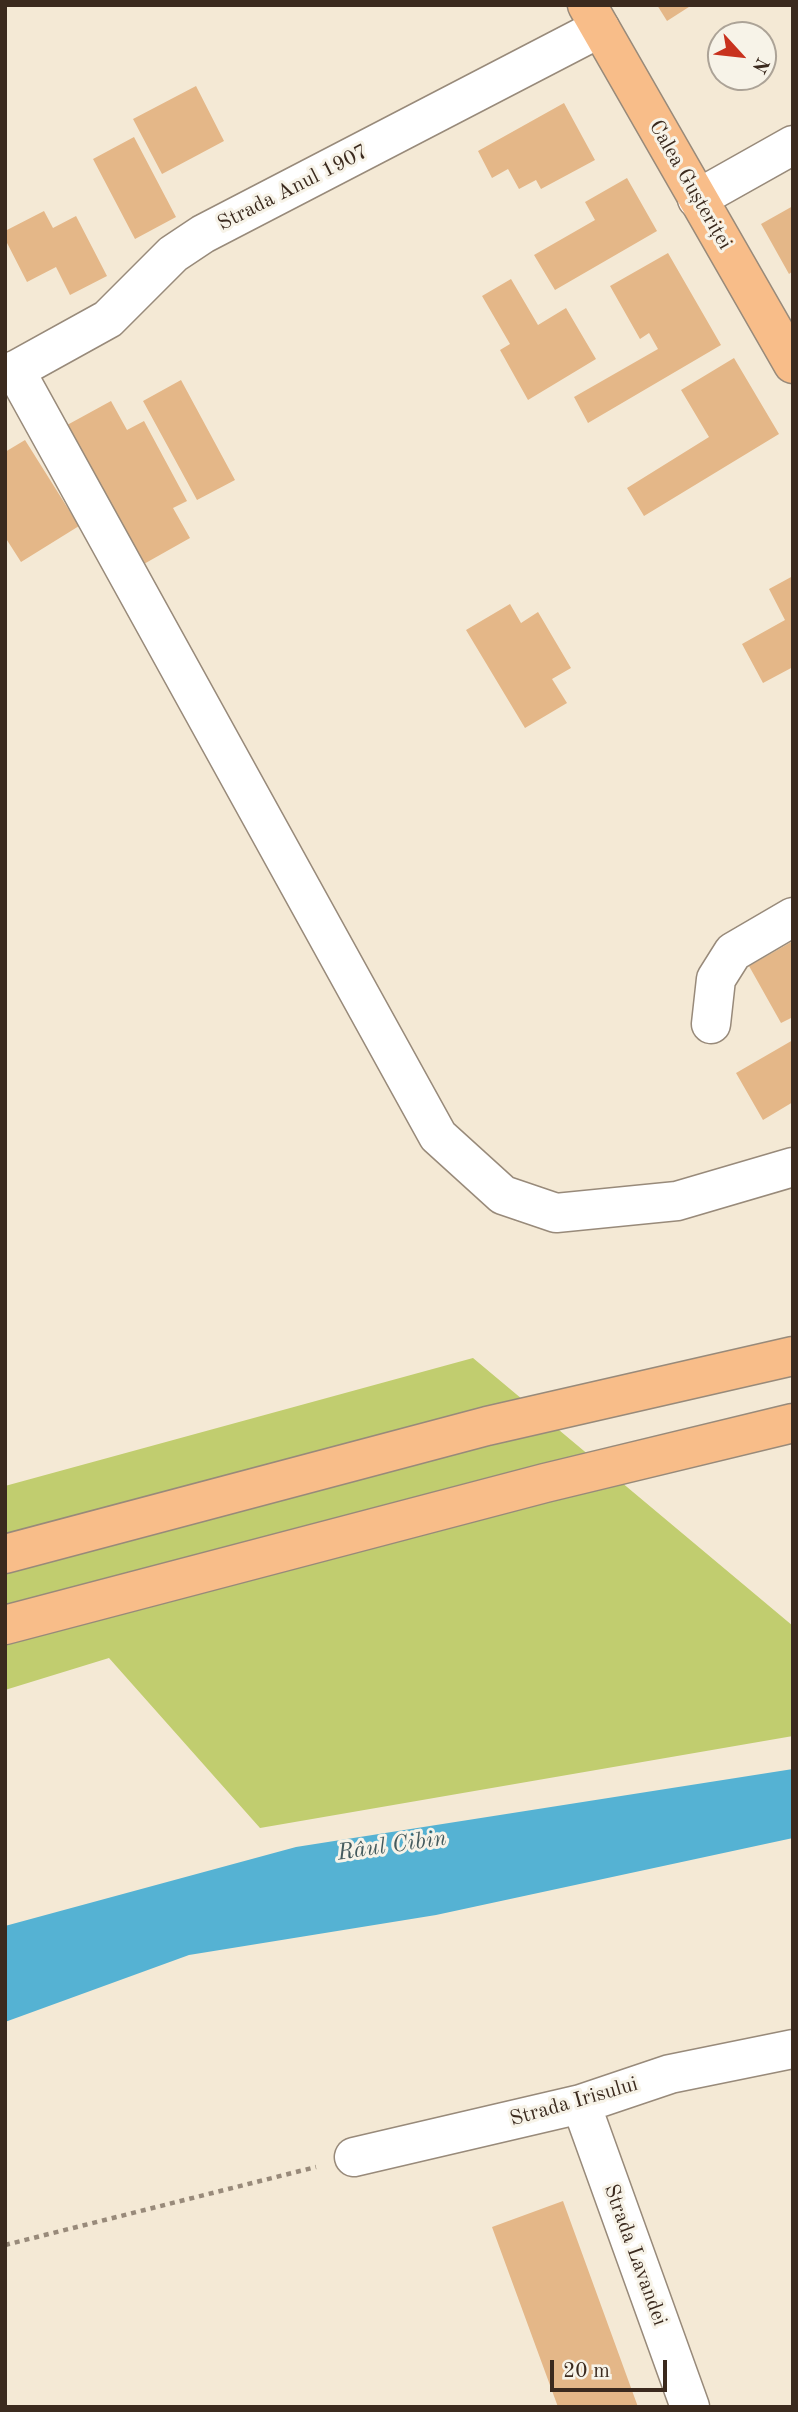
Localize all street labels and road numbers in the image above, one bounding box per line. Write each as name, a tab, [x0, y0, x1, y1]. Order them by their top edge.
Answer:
street label: Calea Gușteriței	[643, 116, 737, 254]
street label: Strada Anul 1907	[214, 139, 372, 237]
street label: Strada Irisului	[507, 2072, 641, 2132]
street label: Strada Lavandei	[598, 2181, 672, 2329]

